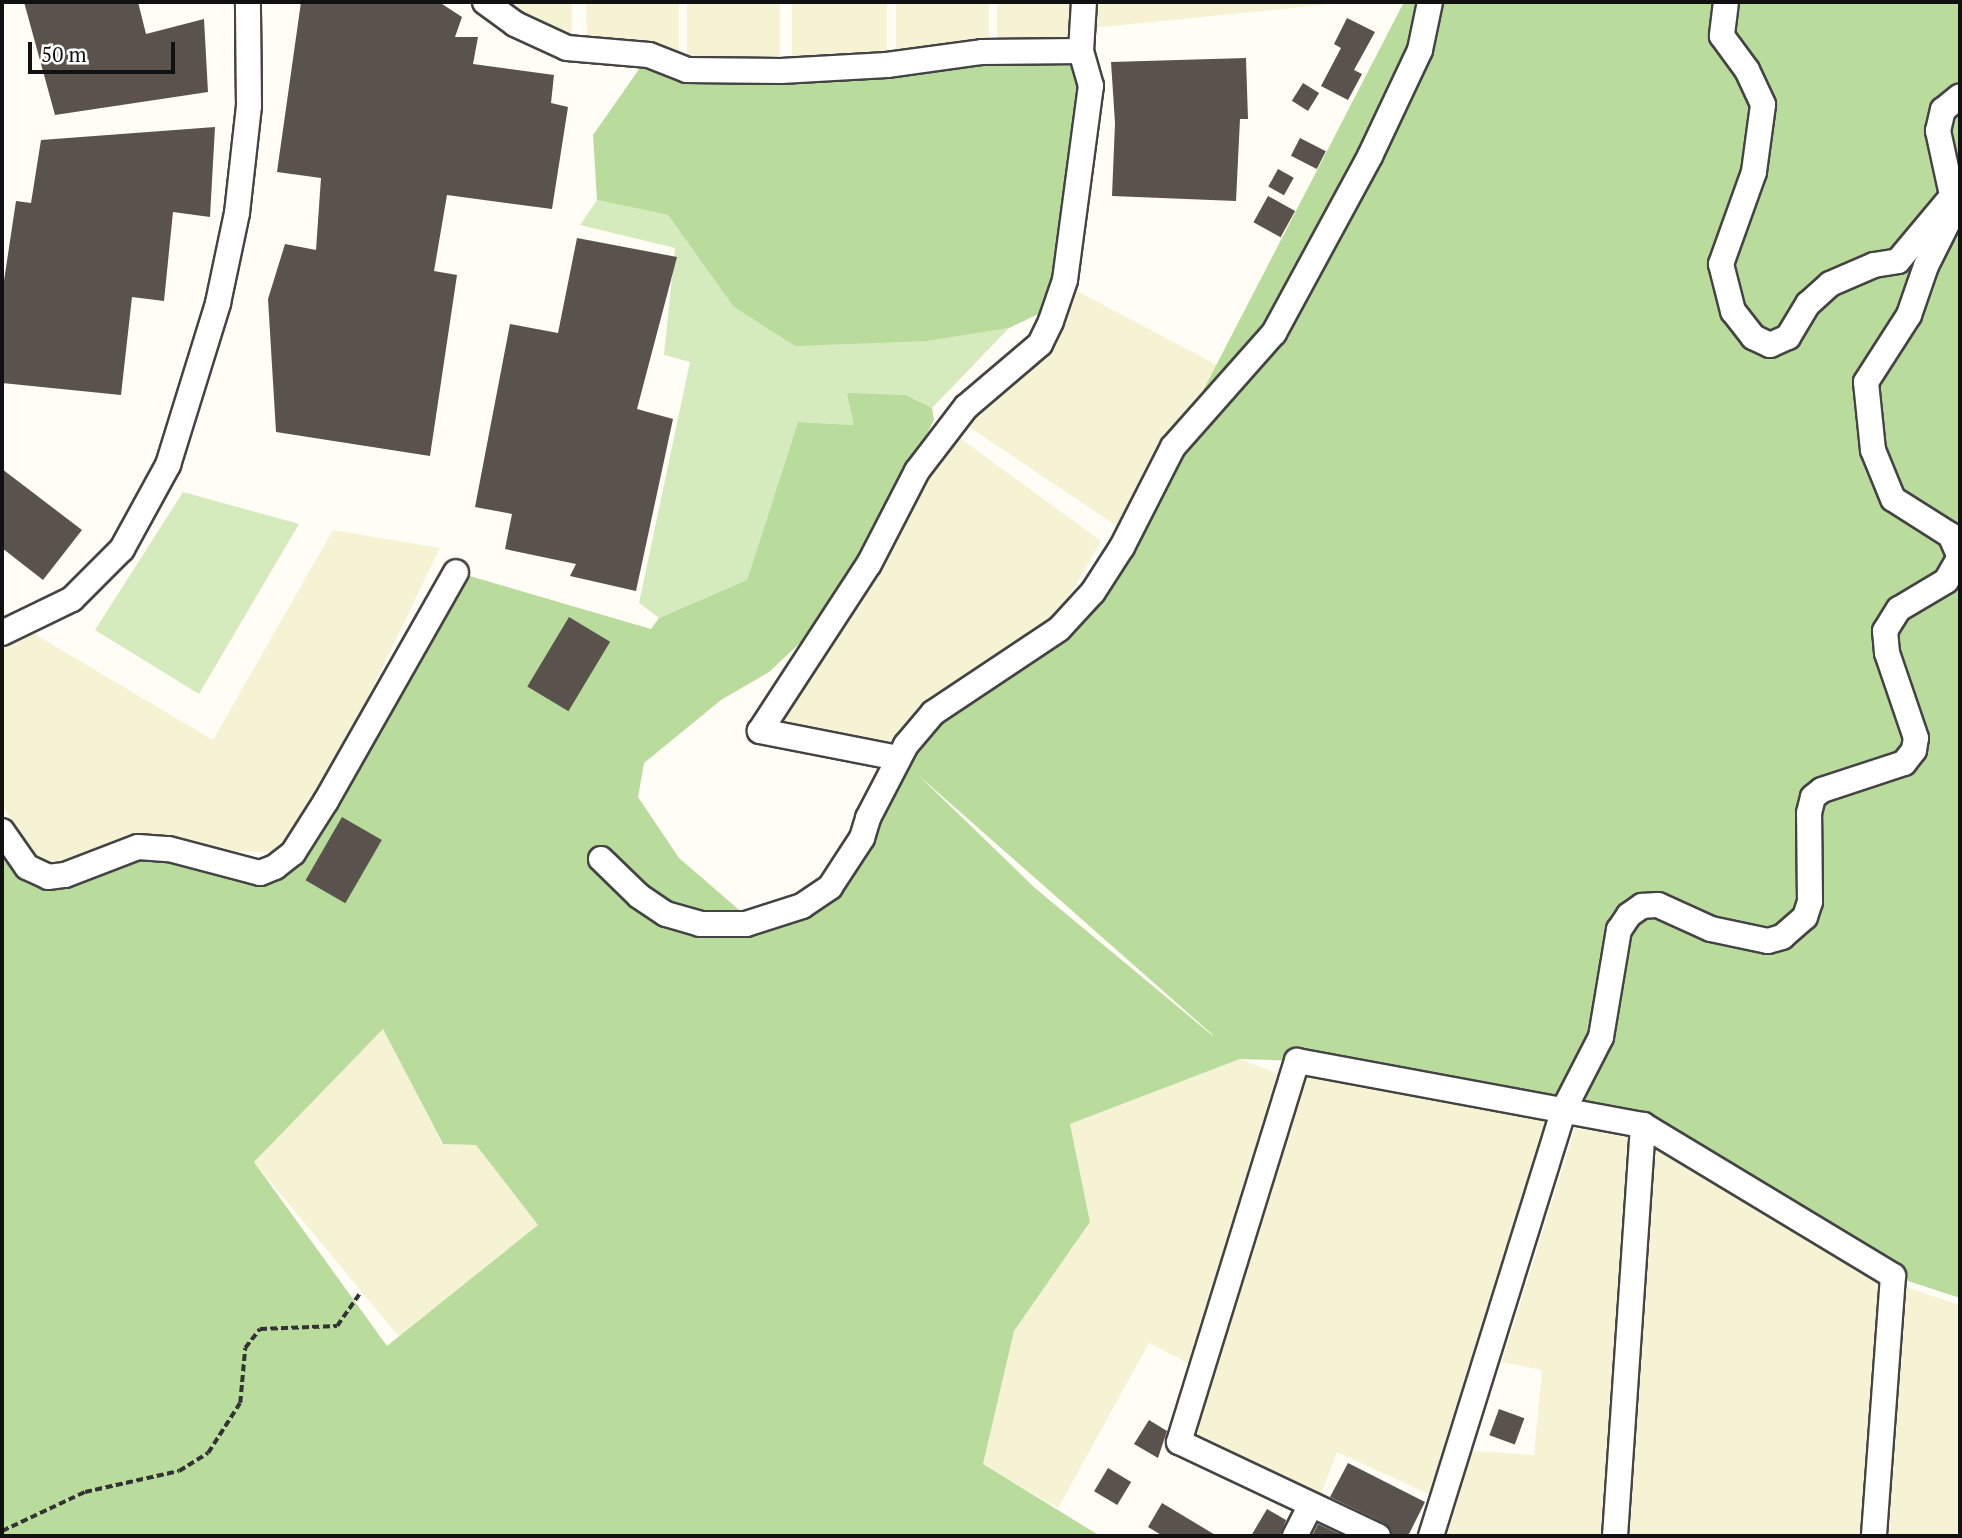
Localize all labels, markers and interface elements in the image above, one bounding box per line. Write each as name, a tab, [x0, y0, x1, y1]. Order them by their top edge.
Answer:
scale bar	[32, 28, 178, 72]
text: 50 m	[41, 40, 87, 68]

